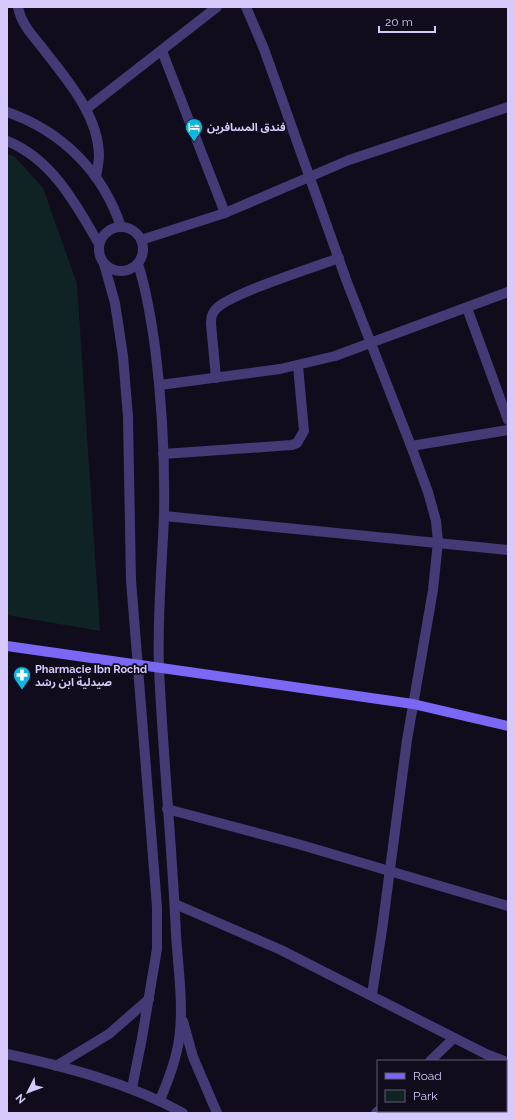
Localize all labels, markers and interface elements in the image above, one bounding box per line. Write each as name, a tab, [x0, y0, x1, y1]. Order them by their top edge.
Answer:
scale bar	[379, 8, 435, 34]
text: 20 m	[385, 15, 413, 29]
hotel icon: فندق المسافرين	[184, 117, 204, 142]
place label: فندق المسافرين	[207, 121, 286, 134]
place label: Pharmacie Ibn Rochd صيدلية ابن رشد	[35, 663, 147, 689]
pharmacy icon: Pharmacie Ibn Rochd صيدلية ابن رشد	[12, 665, 32, 690]
legend	[377, 1060, 507, 1112]
text: Road	[413, 1069, 442, 1083]
north arrow	[8, 1072, 48, 1112]
text: Park	[413, 1089, 438, 1103]
text: N	[13, 1091, 29, 1106]

